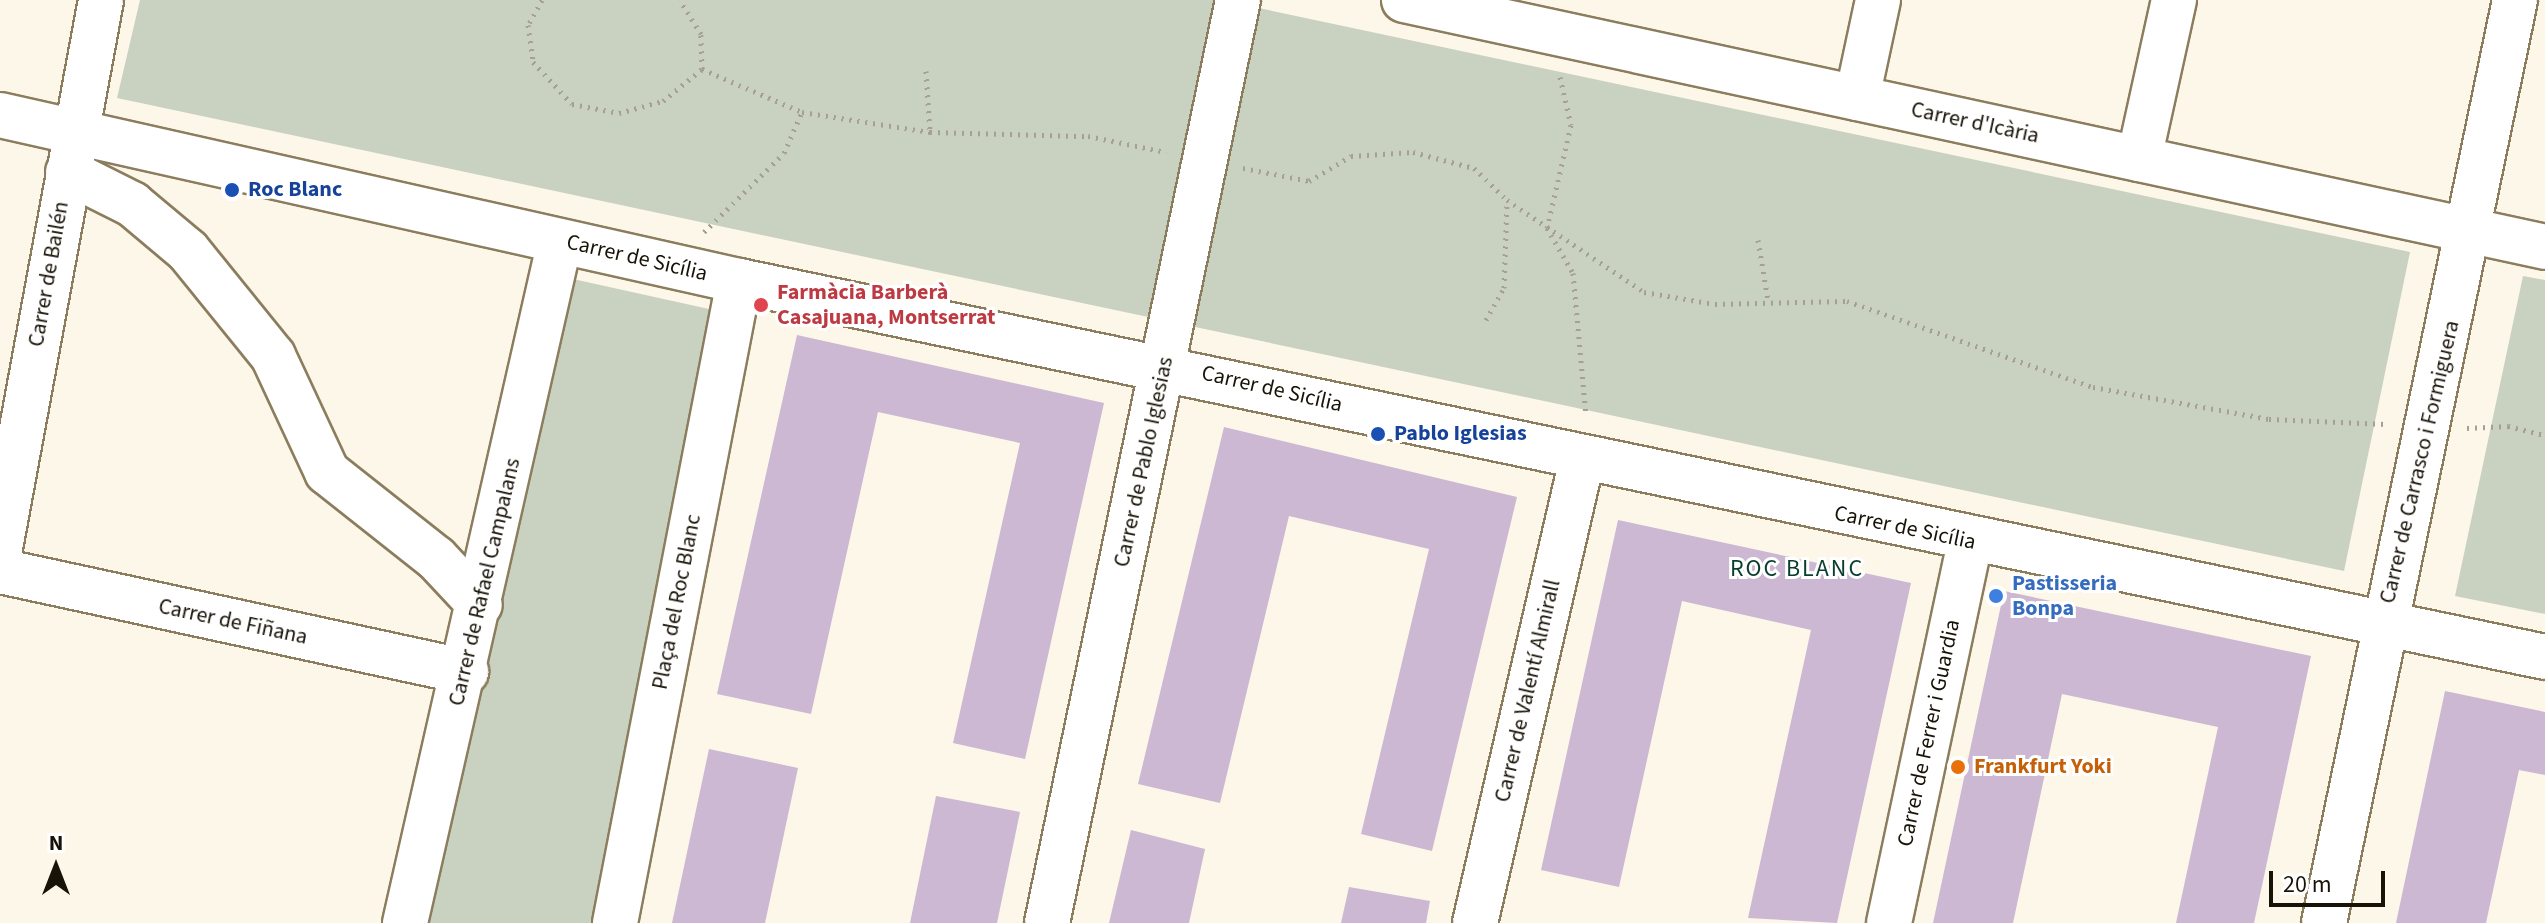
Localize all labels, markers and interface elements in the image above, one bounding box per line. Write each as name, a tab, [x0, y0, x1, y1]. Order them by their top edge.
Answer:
street label: Carrer d'Icària	[1909, 97, 2041, 149]
place label: Roc Blanc	[248, 177, 342, 203]
marker: Roc Blanc	[223, 181, 241, 199]
street label: Carrer de Bailén	[23, 199, 75, 349]
street label: Carrer de Sicília	[564, 229, 710, 287]
place label: Farmàcia Barberà Casajuana, Montserrat	[777, 279, 996, 330]
marker: Farmàcia Barberà Casajuana, Montserrat	[752, 296, 770, 314]
street label: Carrer de Carrasco i Formiguera	[2375, 318, 2465, 606]
street label: Carrer de Pablo Iglesias	[1109, 354, 1179, 570]
street label: Carrer de Sicília	[1199, 360, 1345, 418]
place label: Pablo Iglesias	[1394, 421, 1527, 447]
marker: Pablo Iglesias	[1369, 425, 1387, 443]
street label: Carrer de Rafael Campalans	[444, 456, 526, 708]
street label: Carrer de Sicília	[1832, 500, 1978, 556]
street label: Plaça del Roc Blanc	[647, 512, 707, 692]
district label: ROC BLANC	[1730, 555, 1864, 583]
place label: Pastisseria Bonpa	[2012, 570, 2117, 622]
street label: Carrer de Valentí Almirall	[1490, 577, 1566, 805]
marker: Pastisseria Bonpa	[1987, 587, 2005, 605]
street label: Carrer de Fiñana	[156, 593, 310, 651]
street label: Carrer de Ferrer i Guardia	[1892, 617, 1966, 849]
place label: Frankfurt Yoki	[1974, 754, 2112, 780]
marker: Frankfurt Yoki	[1949, 758, 1967, 776]
north arrow	[16, 827, 96, 907]
text: N	[49, 827, 63, 859]
scale bar	[2273, 855, 2389, 905]
text: 20 m	[2283, 867, 2332, 902]

